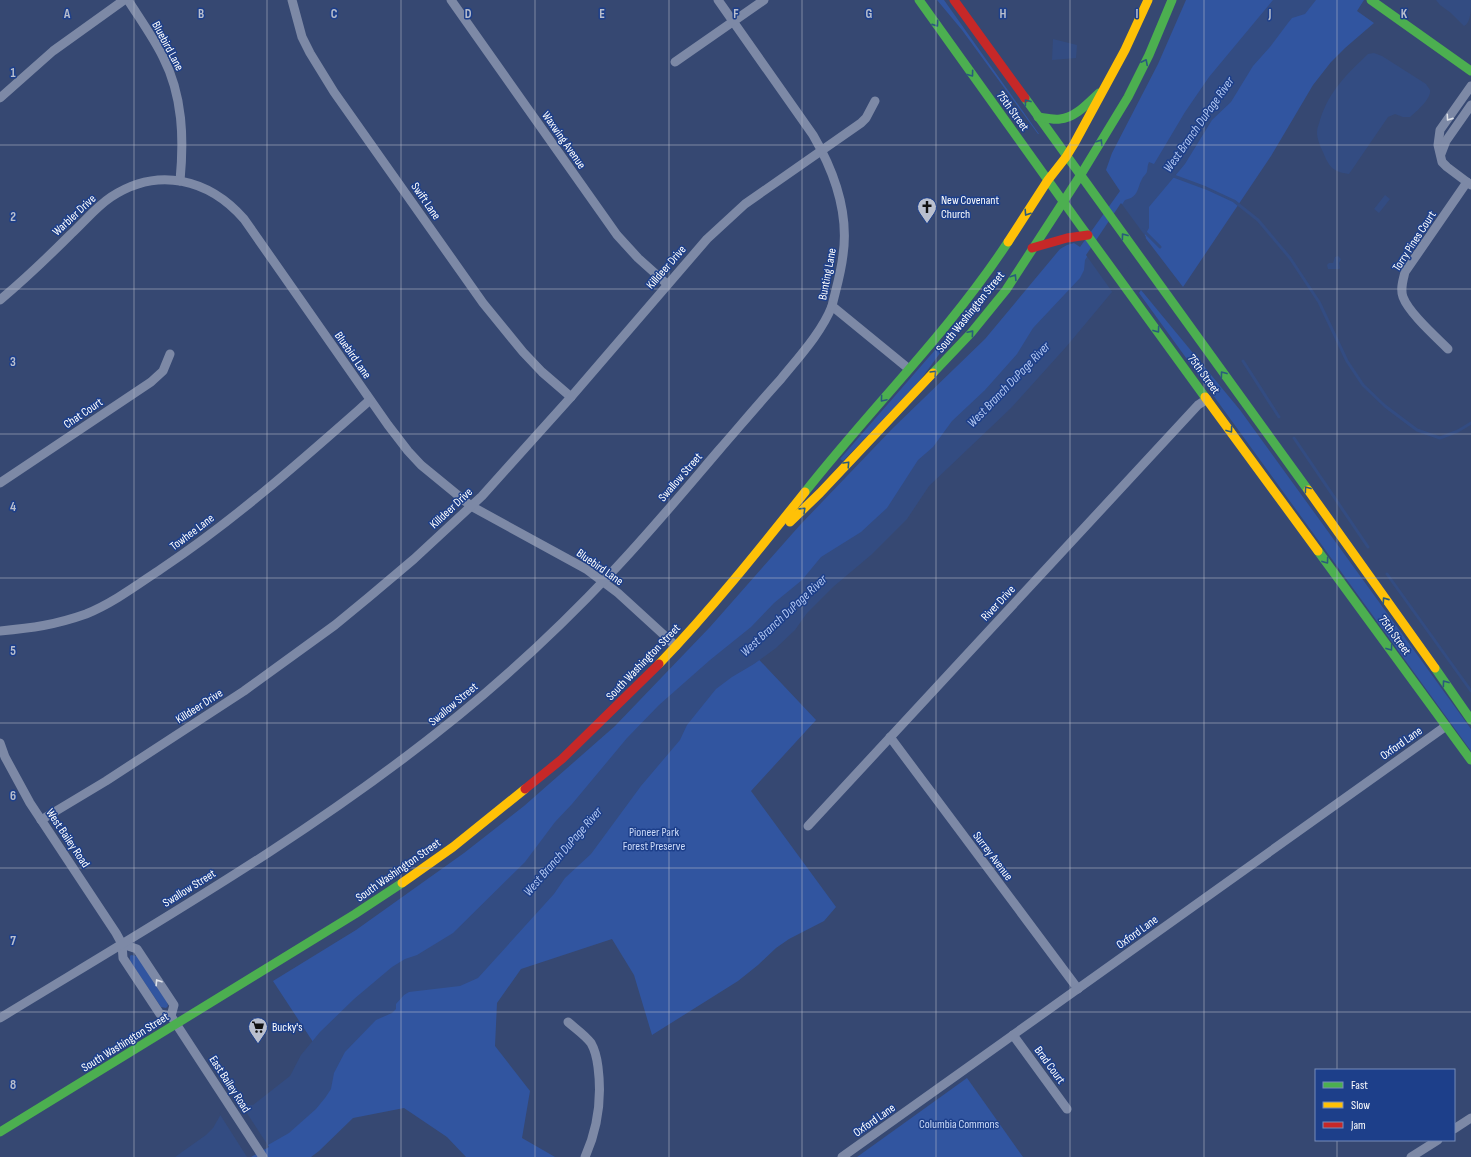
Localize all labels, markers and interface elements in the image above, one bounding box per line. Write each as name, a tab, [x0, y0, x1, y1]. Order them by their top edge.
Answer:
text: A	[63, 6, 71, 22]
text: B	[198, 6, 204, 22]
text: C	[331, 6, 338, 22]
text: D	[465, 6, 472, 22]
text: E	[599, 6, 605, 22]
text: F	[733, 6, 739, 22]
text: G	[866, 6, 873, 22]
text: H	[1000, 6, 1007, 22]
text: I	[1136, 6, 1139, 22]
text: J	[1268, 6, 1272, 22]
text: K	[1401, 6, 1408, 22]
street label: Bluebird Lane	[148, 19, 187, 74]
one-way arrow	[931, 20, 938, 27]
one-way arrow	[1141, 59, 1148, 66]
text: 1	[10, 65, 16, 81]
one-way arrow	[966, 69, 973, 76]
water label: West Branch DuPage River	[1160, 73, 1238, 175]
street label: 75th Street	[993, 88, 1032, 134]
one-way arrow	[1024, 99, 1032, 106]
street label: Waxwing Avenue	[538, 109, 589, 172]
one-way arrow	[1446, 114, 1454, 121]
one-way arrow	[1095, 139, 1103, 146]
street label: Swift Lane	[407, 180, 444, 223]
street label: Warbler Drive	[50, 191, 99, 239]
place label: New Covenant Church	[941, 193, 999, 222]
church icon: New Covenant Church	[916, 196, 938, 224]
street label: Torry Pines Court	[1389, 208, 1440, 274]
text: 2	[10, 209, 16, 225]
one-way arrow	[1024, 209, 1032, 216]
one-way arrow	[1122, 234, 1129, 241]
street label: Killdeer Drive	[643, 242, 690, 292]
street label: Bunting Lane	[815, 247, 840, 301]
street label: South Washington Street	[933, 268, 1008, 356]
one-way arrow	[1009, 274, 1017, 281]
one-way arrow	[1152, 325, 1159, 332]
street label: Bluebird Lane	[331, 329, 374, 382]
one-way arrow	[966, 330, 973, 338]
water label: West Branch DuPage River	[964, 338, 1054, 431]
street label: 75th Street	[1184, 351, 1223, 397]
text: 3	[10, 354, 16, 370]
one-way arrow	[929, 370, 936, 378]
one-way arrow	[1221, 371, 1228, 378]
one-way arrow	[881, 394, 888, 402]
street label: Chat Court	[61, 395, 106, 432]
one-way arrow	[1225, 426, 1232, 433]
street label: Swallow Street	[655, 450, 706, 505]
one-way arrow	[842, 461, 850, 469]
street label: Killdeer Drive	[427, 485, 476, 532]
one-way arrow	[1304, 486, 1312, 493]
text: 4	[10, 499, 16, 515]
one-way arrow	[798, 507, 806, 515]
street label: Towhee Lane	[167, 511, 217, 554]
street label: Bluebird Lane	[573, 546, 626, 589]
one-way arrow	[1321, 557, 1329, 564]
water label: West Branch DuPage River	[737, 571, 831, 660]
street label: River Drive	[978, 582, 1019, 624]
one-way arrow	[1382, 597, 1390, 604]
street label: 75th Street	[1375, 612, 1414, 658]
street label: South Washington Street	[603, 621, 684, 704]
text: 5	[10, 643, 16, 659]
one-way arrow	[1385, 644, 1392, 651]
street label: Swallow Street	[426, 679, 481, 729]
one-way arrow	[1443, 681, 1450, 688]
street label: Killdeer Drive	[173, 686, 226, 727]
street label: Oxford Lane	[1377, 723, 1425, 763]
text: 6	[10, 788, 16, 804]
water label: West Branch DuPage River	[520, 803, 607, 899]
street label: West Bailey Road	[42, 806, 93, 871]
park label: Pioneer Park Forest Preserve	[623, 825, 685, 854]
street label: Surrey Avenue	[969, 829, 1016, 884]
street label: South Washington Street	[353, 835, 444, 905]
street label: Swallow Street	[160, 866, 219, 911]
street label: Oxford Lane	[1114, 912, 1161, 953]
text: 7	[10, 933, 16, 949]
one-way arrow	[156, 979, 163, 986]
street label: South Washington Street	[79, 1009, 172, 1075]
supermarket icon: Bucky's	[247, 1016, 269, 1044]
place label: Bucky's	[272, 1020, 303, 1035]
street label: Brad Court	[1031, 1043, 1069, 1087]
street label: East Bailey Road	[206, 1053, 254, 1116]
legend	[1315, 1069, 1455, 1141]
text: 8	[10, 1077, 16, 1093]
text: Fast	[1351, 1078, 1368, 1093]
text: Slow	[1351, 1098, 1370, 1113]
street label: Oxford Lane	[850, 1100, 898, 1140]
park label: Columbia Commons	[919, 1117, 999, 1132]
text: Jam	[1350, 1118, 1366, 1133]

